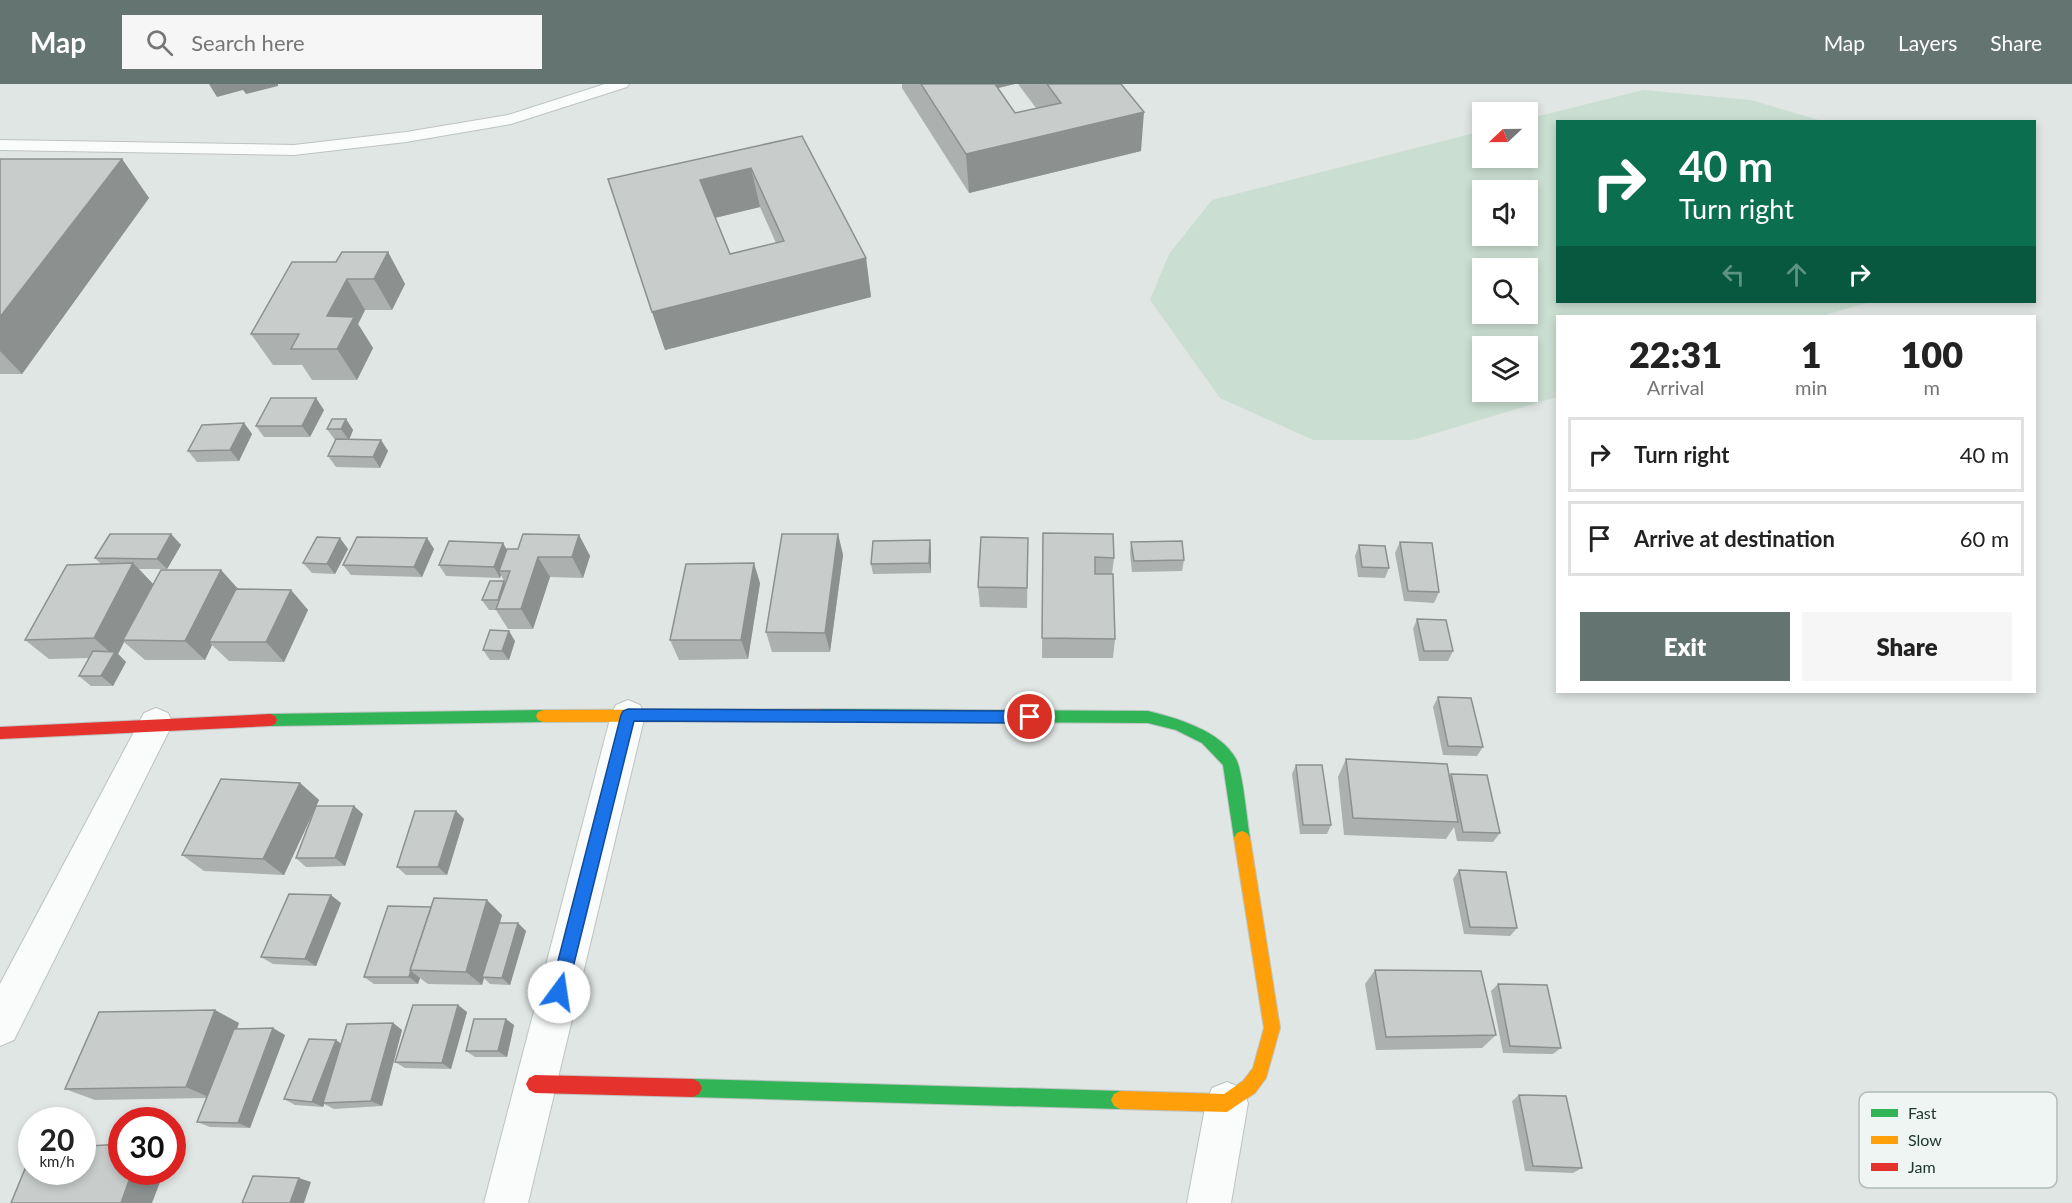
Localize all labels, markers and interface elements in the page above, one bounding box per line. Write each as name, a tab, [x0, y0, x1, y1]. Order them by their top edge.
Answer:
search box	[122, 15, 542, 69]
text: Map	[30, 25, 86, 59]
icon: search	[143, 26, 176, 59]
text: Search here	[191, 29, 305, 56]
text: Map	[1824, 30, 1865, 55]
text: Layers	[1898, 30, 1957, 55]
text: Share	[1990, 30, 2042, 55]
north arrow	[1472, 102, 1538, 168]
map controls	[1472, 102, 1538, 402]
text: 40 m	[1679, 141, 1773, 191]
icon: right	[1580, 144, 1658, 222]
button: sound	[1472, 180, 1538, 246]
text: Turn right	[1679, 192, 1794, 225]
button: search	[1472, 258, 1538, 324]
icon: left	[1717, 258, 1750, 291]
icon: ahead	[1780, 258, 1813, 291]
icon: right	[1843, 258, 1876, 291]
text: 22:31	[1629, 332, 1722, 376]
text: 1	[1801, 332, 1822, 376]
text: 100	[1900, 332, 1963, 376]
button: layers	[1472, 336, 1538, 402]
text: Arrival	[1647, 375, 1704, 399]
text: min	[1795, 375, 1827, 399]
text: m	[1923, 375, 1940, 399]
icon: right	[1583, 438, 1616, 471]
text: Turn right	[1634, 441, 1729, 468]
text: 40 m	[1960, 441, 2009, 468]
icon: arrive	[1583, 522, 1616, 555]
text: Arrive at destination	[1634, 525, 1835, 552]
text: 60 m	[1960, 525, 2009, 552]
button: Exit	[1580, 612, 1790, 681]
button: Share	[1802, 612, 2012, 681]
pin	[1004, 691, 1055, 742]
icon: arrive	[1013, 700, 1046, 733]
position arrow	[527, 960, 591, 1024]
legend	[1859, 1092, 2057, 1188]
text: Fast	[1908, 1103, 1937, 1122]
speed limit sign: 30	[108, 1107, 186, 1185]
text: 20	[40, 1121, 74, 1157]
text: Slow	[1908, 1130, 1942, 1149]
text: km/h	[39, 1152, 75, 1170]
text: Jam	[1908, 1157, 1936, 1176]

